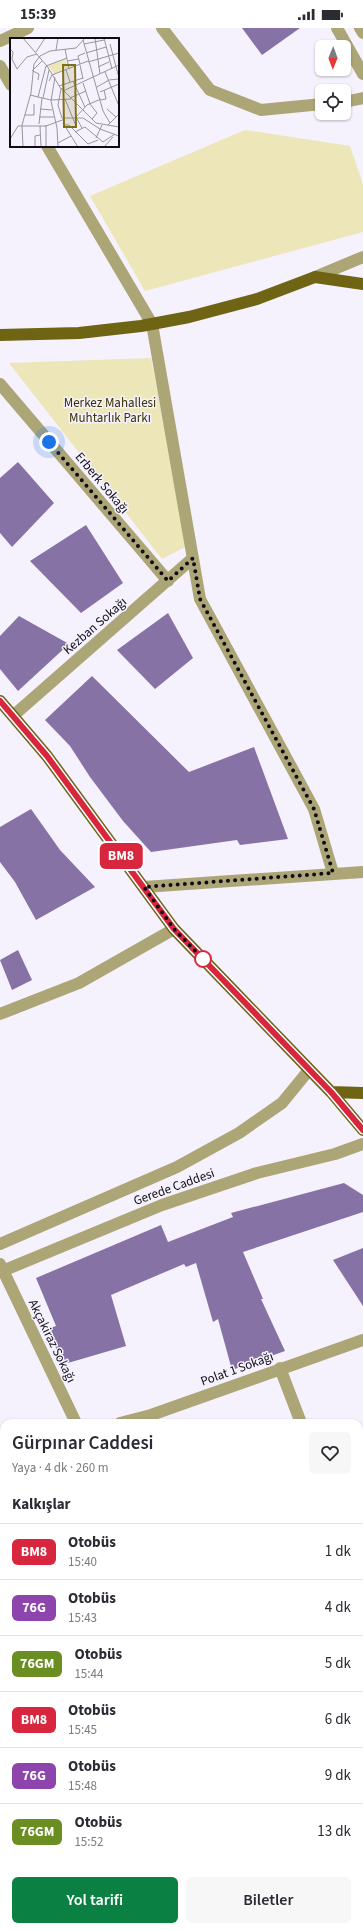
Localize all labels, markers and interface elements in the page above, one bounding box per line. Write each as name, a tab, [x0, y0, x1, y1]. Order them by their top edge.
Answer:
text: 15:39	[20, 4, 56, 25]
inset map	[10, 38, 119, 147]
north arrow	[315, 40, 351, 76]
map controls	[315, 40, 351, 120]
button: locate	[315, 84, 351, 120]
park label: Merkez Mahallesi Muhtarlık Parkı	[64, 394, 156, 427]
your location	[39, 432, 59, 452]
street label: Erberk Sokağı	[71, 448, 133, 518]
street label: Kezban Sokağı	[59, 593, 131, 659]
line badge: BM8	[98, 843, 144, 869]
text: BM8	[108, 846, 134, 866]
unlabelled marker	[194, 950, 212, 968]
street label: Gerede Caddesi	[131, 1164, 217, 1210]
street label: Akçakiraz Sokağı	[24, 1296, 80, 1386]
street label: Polat 1 Sokağı	[198, 1347, 276, 1391]
text: Gürpınar Caddesi	[12, 1430, 154, 1457]
button: heart	[309, 1432, 351, 1474]
text: Yaya · 4 dk · 260 m	[12, 1459, 109, 1477]
text: Kalkışlar	[12, 1494, 71, 1515]
text: Otobüs	[68, 1532, 116, 1553]
text: 1 dk	[325, 1541, 351, 1562]
text: BM8	[21, 1542, 47, 1562]
text: 15:40	[68, 1553, 97, 1571]
text: Otobüs	[68, 1588, 116, 1609]
text: 4 dk	[325, 1597, 351, 1618]
text: 76G	[22, 1598, 46, 1618]
text: 15:43	[68, 1609, 97, 1627]
text: Otobüs	[74, 1644, 122, 1665]
text: 5 dk	[325, 1653, 351, 1674]
text: 76GM	[20, 1654, 54, 1674]
text: 15:44	[74, 1665, 103, 1683]
text: Otobüs	[68, 1700, 116, 1721]
text: 6 dk	[325, 1709, 351, 1730]
text: BM8	[21, 1710, 47, 1730]
text: 15:45	[68, 1721, 97, 1739]
text: Otobüs	[68, 1756, 116, 1777]
text: 9 dk	[325, 1765, 351, 1786]
text: 76G	[22, 1766, 46, 1786]
text: 15:48	[68, 1777, 97, 1795]
text: Otobüs	[74, 1812, 122, 1833]
text: 13 dk	[317, 1821, 351, 1842]
text: 76GM	[20, 1822, 54, 1842]
text: 15:52	[74, 1833, 103, 1851]
button: Yol tarifi	[12, 1877, 178, 1923]
button: Biletler	[186, 1877, 351, 1923]

